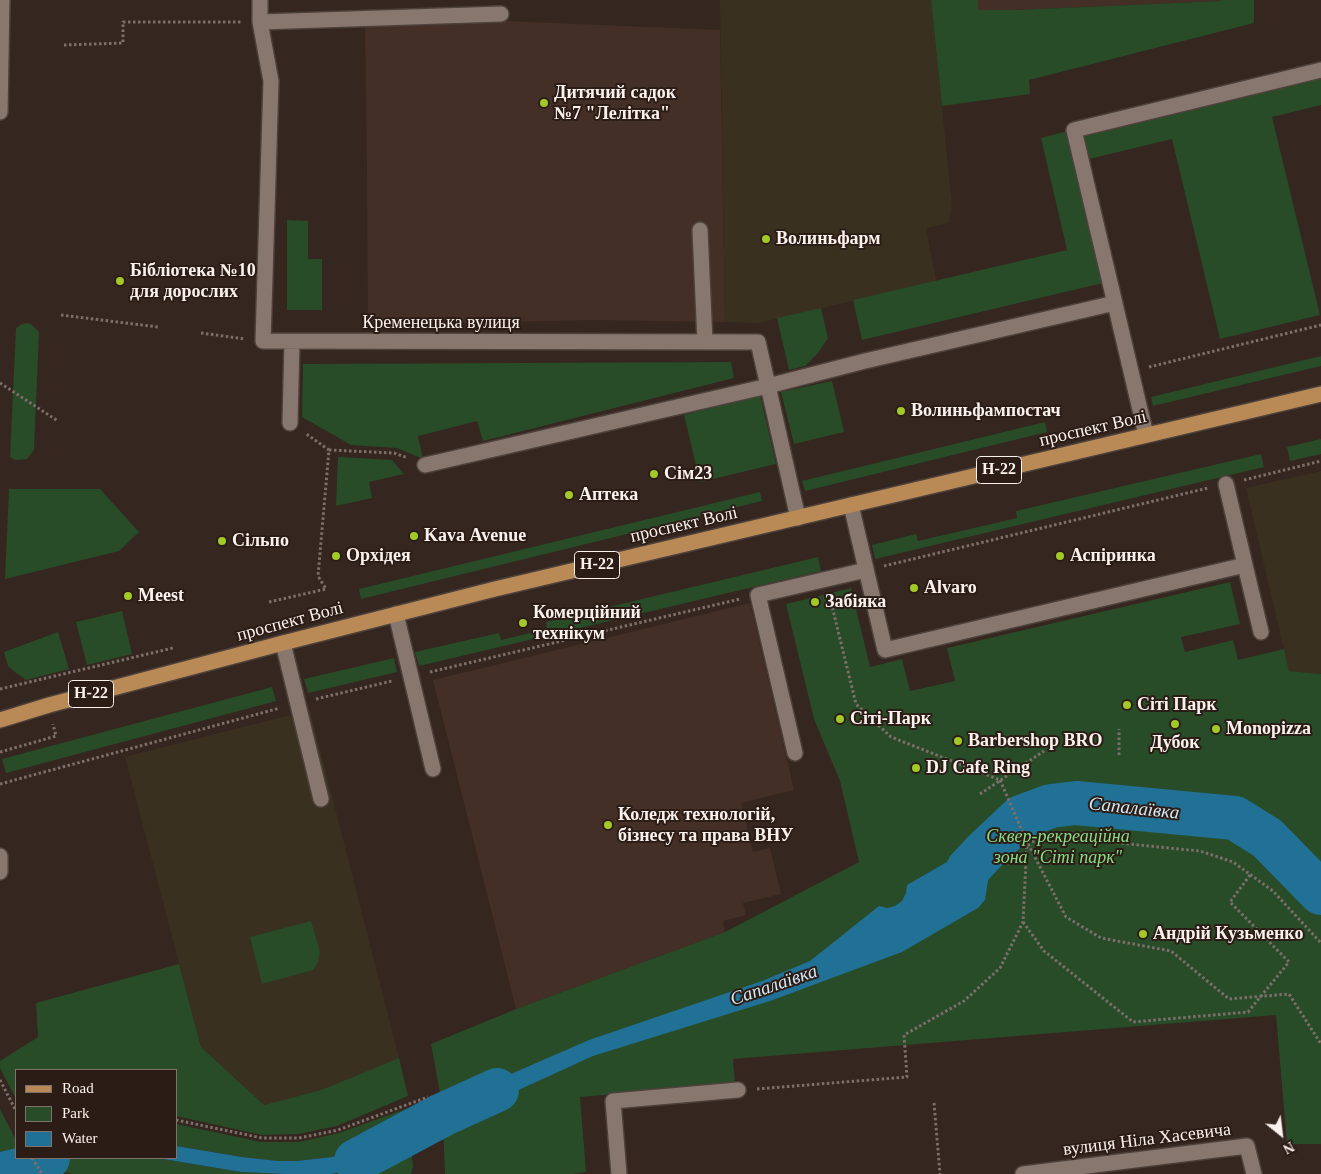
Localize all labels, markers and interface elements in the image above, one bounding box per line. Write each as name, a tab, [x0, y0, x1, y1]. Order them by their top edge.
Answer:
place label: Дитячий садок №7 "Лелітка"	[554, 82, 676, 125]
marker: Дитячий садок №7 "Лелітка"	[538, 97, 550, 109]
place label: Волиньфарм	[776, 228, 881, 250]
marker: Волиньфарм	[760, 233, 772, 245]
place label: Бібліотека №10 для дорослих	[130, 260, 256, 302]
marker: Бібліотека №10 для дорослих	[114, 275, 126, 287]
street label: Кременецька вулиця	[362, 312, 520, 334]
place label: Волиньфампостач	[911, 400, 1061, 422]
marker: Волиньфампостач	[895, 405, 907, 417]
street label: проспект Волі	[1037, 406, 1149, 452]
road number: Н-22	[976, 456, 1022, 484]
place label: Сім23	[664, 463, 712, 485]
marker: Сім23	[648, 468, 660, 480]
place label: Аптека	[579, 484, 638, 506]
marker: Аптека	[563, 489, 575, 501]
street label: проспект Волі	[628, 502, 740, 548]
place label: Kava Avenue	[424, 525, 526, 547]
place label: Сільпо	[232, 530, 289, 552]
marker: Kava Avenue	[408, 530, 420, 542]
marker: Сільпо	[216, 535, 228, 547]
place label: Орхідея	[346, 545, 411, 567]
place label: Аспіринка	[1070, 545, 1156, 567]
marker: Орхідея	[330, 550, 342, 562]
marker: Аспіринка	[1054, 550, 1066, 562]
road number: Н-22	[574, 552, 620, 578]
place label: Alvaro	[924, 577, 977, 599]
marker: Alvaro	[908, 582, 920, 594]
place label: Meest	[138, 585, 184, 607]
marker: Meest	[122, 590, 134, 602]
place label: Забіяка	[825, 591, 886, 613]
marker: Забіяка	[809, 596, 821, 608]
street label: проспект Волі	[234, 597, 346, 647]
place label: Комерційний технікум	[533, 602, 641, 644]
marker: Комерційний технікум	[517, 617, 529, 629]
road number: Н-22	[68, 681, 114, 708]
place label: Сіті Парк	[1137, 694, 1217, 716]
marker: Сіті Парк	[1121, 699, 1133, 711]
place label: Сіті-Парк	[850, 708, 931, 730]
marker: Сіті-Парк	[834, 713, 846, 725]
marker: Дубок	[1169, 718, 1181, 730]
place label: Monopizza	[1226, 718, 1311, 740]
marker: Monopizza	[1210, 723, 1222, 735]
place label: Barbershop BRO	[968, 730, 1103, 752]
place label: Дубок	[1150, 732, 1200, 754]
marker: Barbershop BRO	[952, 735, 964, 747]
place label: DJ Cafe Ring	[926, 757, 1030, 779]
marker: DJ Cafe Ring	[910, 762, 922, 774]
water label: Сапалаївка	[1088, 793, 1180, 825]
place label: Коледж технологій, бізнесу та права ВНУ	[618, 804, 793, 846]
marker: Коледж технологій, бізнесу та права ВНУ	[602, 819, 614, 831]
park label: Сквер-рекреаційна зона "Сіті парк"	[986, 826, 1130, 869]
place label: Андрій Кузьменко	[1153, 923, 1303, 945]
marker: Андрій Кузьменко	[1137, 928, 1149, 940]
water label: Сапалаївка	[727, 960, 821, 1012]
legend	[15, 1069, 178, 1159]
text: Road	[62, 1080, 94, 1096]
text: Park	[62, 1105, 90, 1121]
north arrow	[1256, 1109, 1306, 1159]
street label: вулиця Ніла Хасевича	[1062, 1119, 1232, 1161]
text: Water	[62, 1130, 97, 1146]
text: N	[1280, 1139, 1297, 1157]

